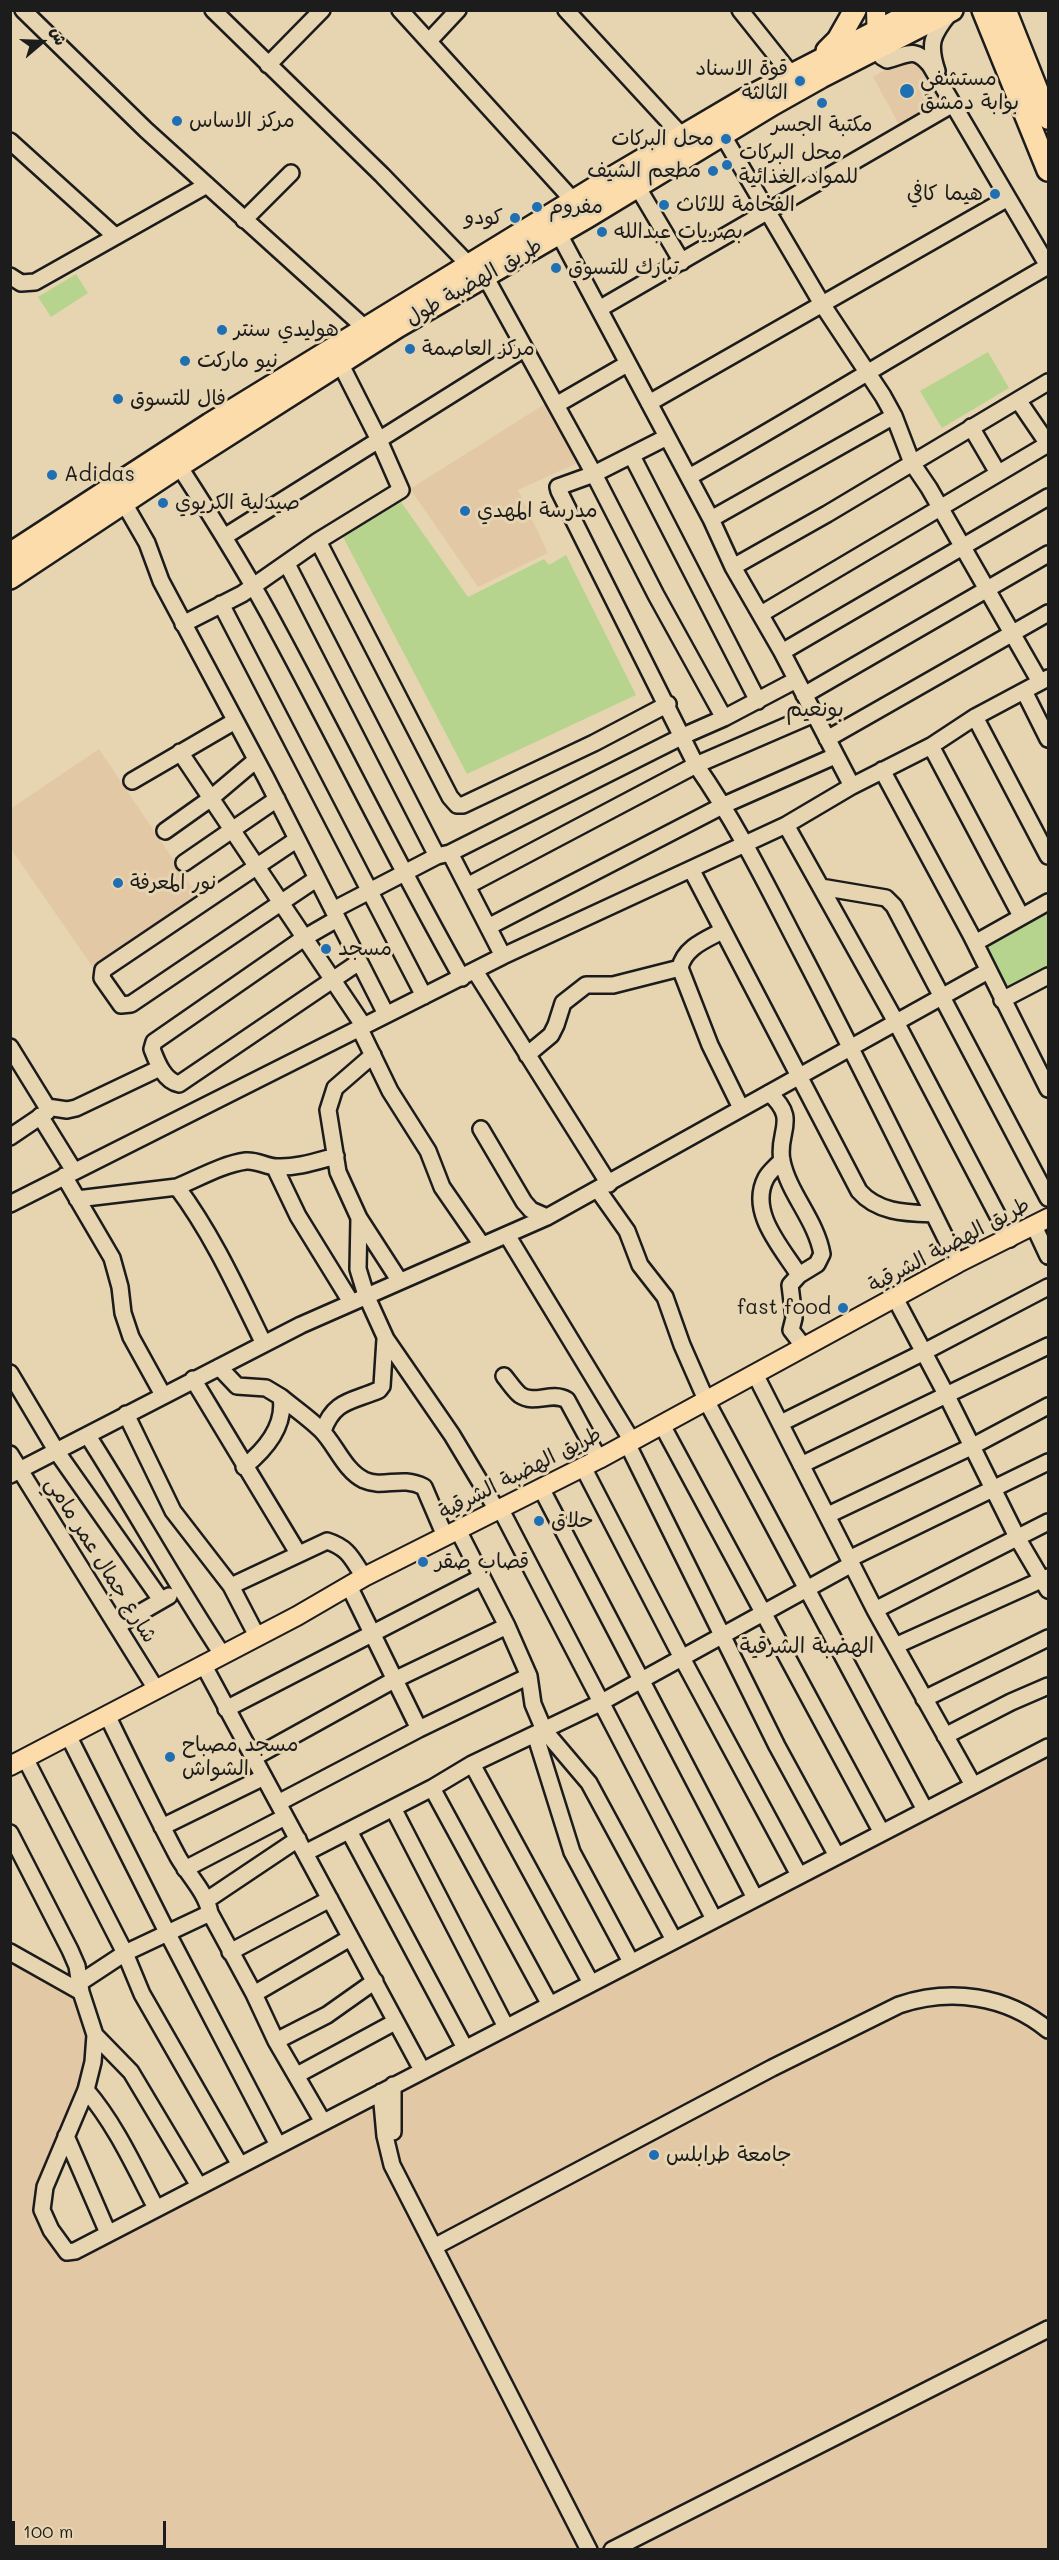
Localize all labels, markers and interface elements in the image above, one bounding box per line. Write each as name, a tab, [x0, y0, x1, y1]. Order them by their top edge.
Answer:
north arrow	[12, 12, 72, 72]
text: ش	[47, 24, 72, 48]
place label: قوة الاسناد الثالثة	[695, 56, 788, 106]
place label: مستشفي بوابة دمشق	[920, 66, 1019, 116]
marker: قوة الاسناد الثالثة	[793, 74, 807, 88]
marker: مستشفي بوابة دمشق	[898, 82, 916, 100]
marker: مكتبة الجسر	[815, 96, 829, 110]
place label: مركز الاساس	[189, 108, 295, 134]
place label: مكتبة الجسر	[772, 112, 872, 138]
marker: مركز الاساس	[170, 114, 184, 128]
place label: محل البركات	[611, 126, 714, 152]
marker: محل البركات	[719, 132, 733, 146]
place label: محل البركات للمواد الغذائية	[739, 140, 858, 190]
place label: مطعم الشيف	[587, 158, 701, 184]
marker: محل البركات للمواد الغذائية	[720, 158, 734, 172]
marker: مطعم الشيف	[706, 164, 720, 178]
place label: هيما كافي	[907, 181, 983, 207]
marker: هيما كافي	[988, 187, 1002, 201]
place label: الفخامة للاثاث	[676, 192, 795, 218]
place label: مفروم	[549, 194, 603, 220]
marker: الفخامة للاثاث	[657, 198, 671, 212]
marker: مفروم	[530, 200, 544, 214]
place label: كودو	[465, 205, 503, 231]
marker: كودو	[508, 211, 522, 225]
place label: بصريات عبدالله	[614, 219, 743, 245]
marker: بصريات عبدالله	[595, 225, 609, 239]
street label: طريق الهضبة طول	[401, 233, 547, 331]
place label: تبارك للتسوق	[568, 255, 679, 281]
marker: تبارك للتسوق	[549, 261, 563, 275]
place label: هوليدي سنتر	[234, 317, 339, 343]
marker: هوليدي سنتر	[215, 323, 229, 337]
place label: مركز العاصمة	[422, 336, 535, 362]
marker: مركز العاصمة	[403, 342, 417, 356]
place label: نيو ماركت	[197, 348, 278, 374]
marker: نيو ماركت	[178, 354, 192, 368]
place label: فال للتسوق	[130, 386, 226, 412]
marker: فال للتسوق	[111, 392, 125, 406]
place label: Adidas	[64, 462, 135, 488]
marker: Adidas	[45, 468, 59, 482]
place label: صيدلية الكريوي	[175, 490, 300, 516]
marker: صيدلية الكريوي	[156, 496, 170, 510]
place label: مدرسة المهدي	[477, 498, 598, 524]
marker: مدرسة المهدي	[458, 504, 472, 518]
district label: بونعيم	[786, 696, 844, 722]
place label: نور المعرفة	[130, 870, 216, 896]
marker: نور المعرفة	[111, 876, 125, 890]
place label: مسجد	[338, 936, 392, 962]
marker: مسجد	[319, 942, 333, 956]
street label: طريق الهضبة الشرقية	[864, 1192, 1034, 1298]
place label: fast food	[737, 1295, 831, 1321]
marker: fast food	[836, 1301, 850, 1315]
street label: طريق الهضبة الشرقية	[435, 1421, 605, 1525]
street label: شارع جمال عمر مامي	[40, 1472, 162, 1648]
place label: حلاق	[551, 1508, 594, 1534]
marker: حلاق	[532, 1514, 546, 1528]
place label: قصاب صقر	[435, 1549, 529, 1575]
marker: قصاب صقر	[416, 1555, 430, 1569]
district label: الهضبة الشرقية	[740, 1633, 874, 1659]
place label: مسجد مصباح الشواش	[182, 1732, 298, 1782]
marker: مسجد مصباح الشواش	[163, 1750, 177, 1764]
place label: جامعة طرابلس	[666, 2142, 792, 2168]
marker: جامعة طرابلس	[647, 2148, 661, 2162]
scale bar	[15, 2509, 170, 2547]
text: 100 m	[23, 2519, 73, 2543]

